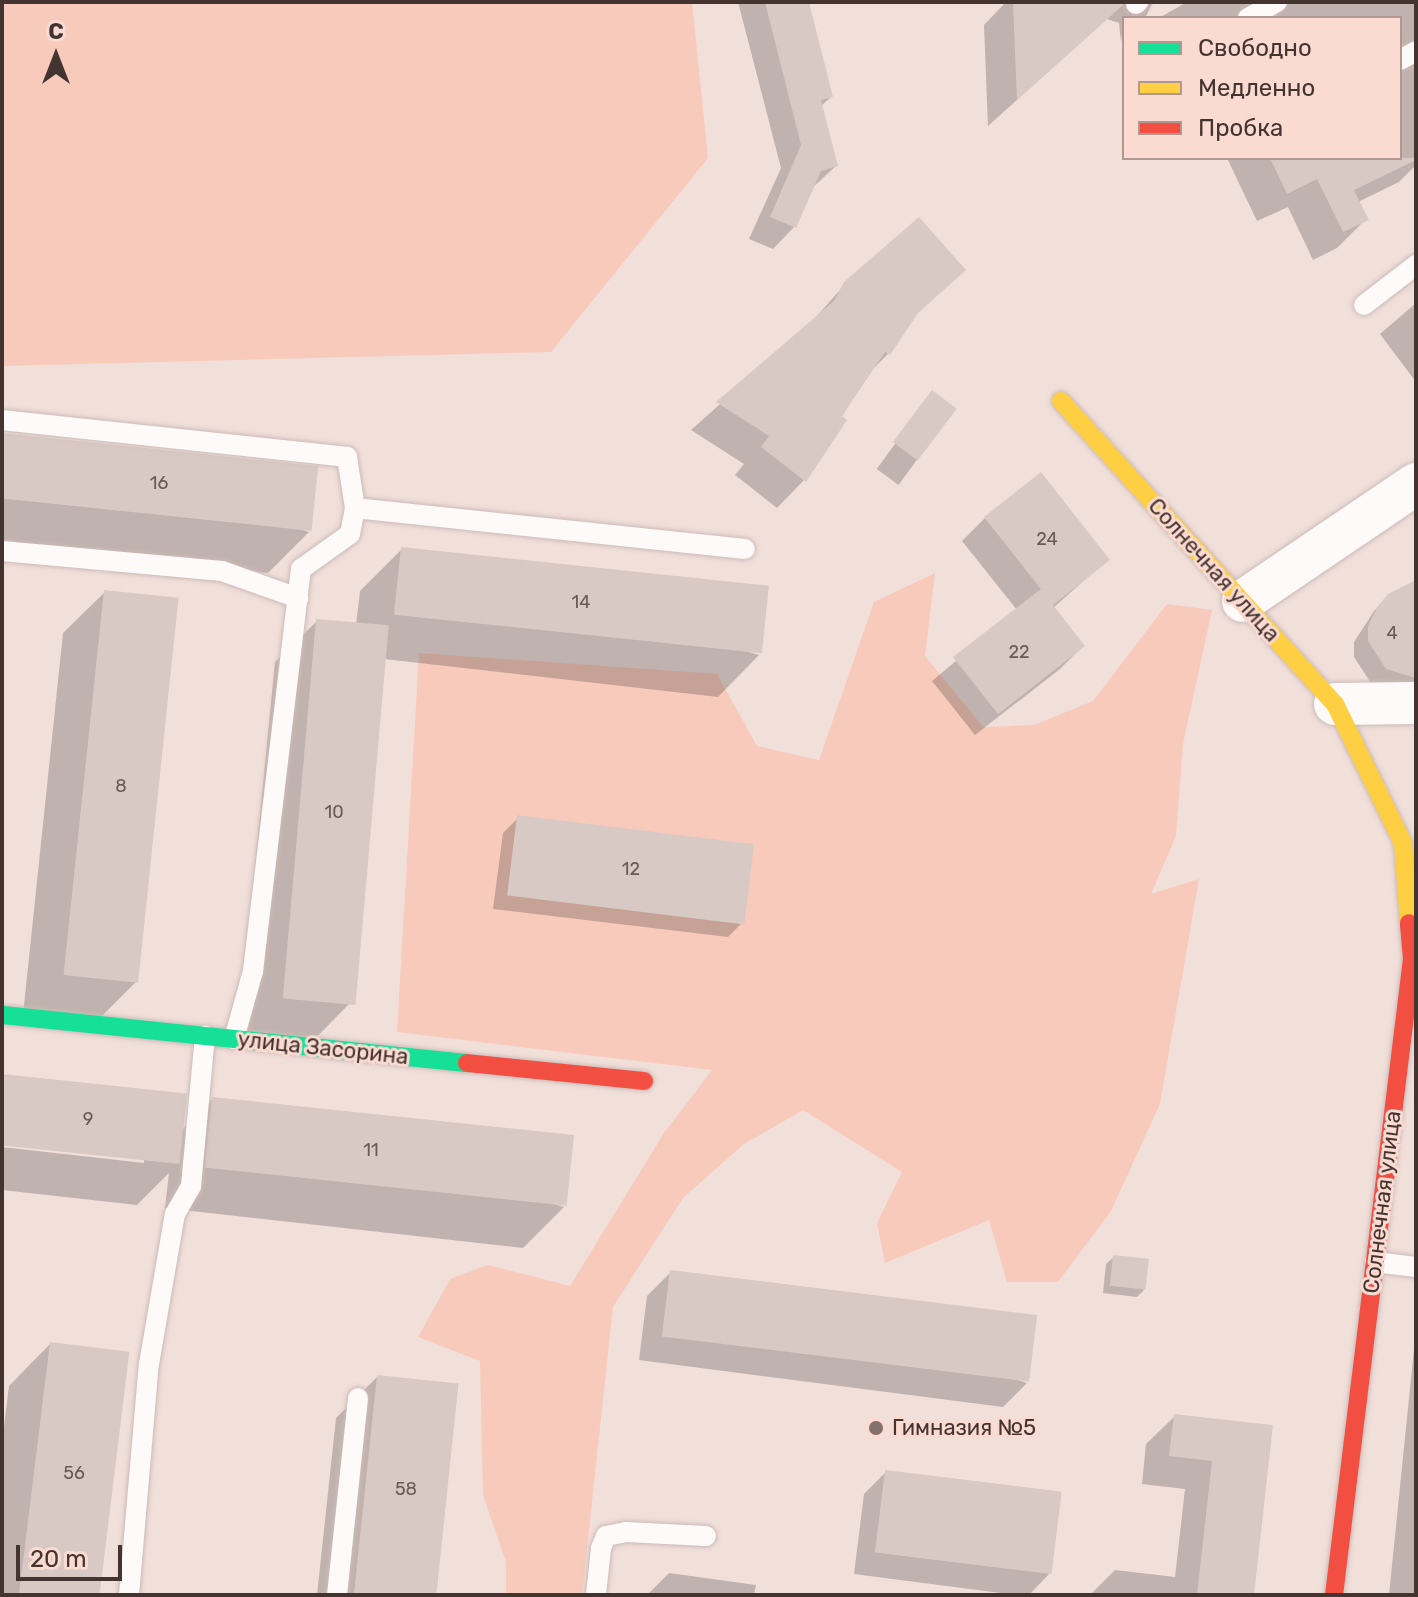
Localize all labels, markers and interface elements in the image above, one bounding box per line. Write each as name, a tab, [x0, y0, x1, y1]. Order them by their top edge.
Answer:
north arrow	[16, 16, 96, 96]
legend	[1122, 16, 1402, 160]
text: С	[48, 18, 64, 45]
text: Свободно	[1198, 34, 1312, 62]
text: Медленно	[1198, 74, 1315, 102]
text: Пробка	[1198, 114, 1283, 142]
house number: 16	[150, 472, 168, 494]
street label: Солнечная улица	[1143, 493, 1285, 647]
house number: 24	[1036, 528, 1058, 550]
house number: 14	[572, 591, 590, 613]
house number: 4	[1386, 622, 1398, 644]
house number: 22	[1008, 641, 1030, 663]
house number: 8	[115, 775, 127, 797]
house number: 10	[324, 801, 344, 823]
house number: 12	[622, 858, 640, 880]
street label: улица Засорина	[236, 1026, 410, 1070]
house number: 9	[83, 1108, 93, 1130]
street label: Солнечная улица	[1358, 1109, 1406, 1295]
house number: 11	[363, 1139, 379, 1161]
place label: Гимназия №5	[892, 1415, 1036, 1441]
marker: Гимназия №5	[867, 1419, 885, 1437]
house number: 56	[63, 1462, 85, 1484]
house number: 58	[395, 1478, 417, 1500]
scale bar	[20, 1529, 126, 1579]
text: 20 m	[30, 1545, 87, 1573]

